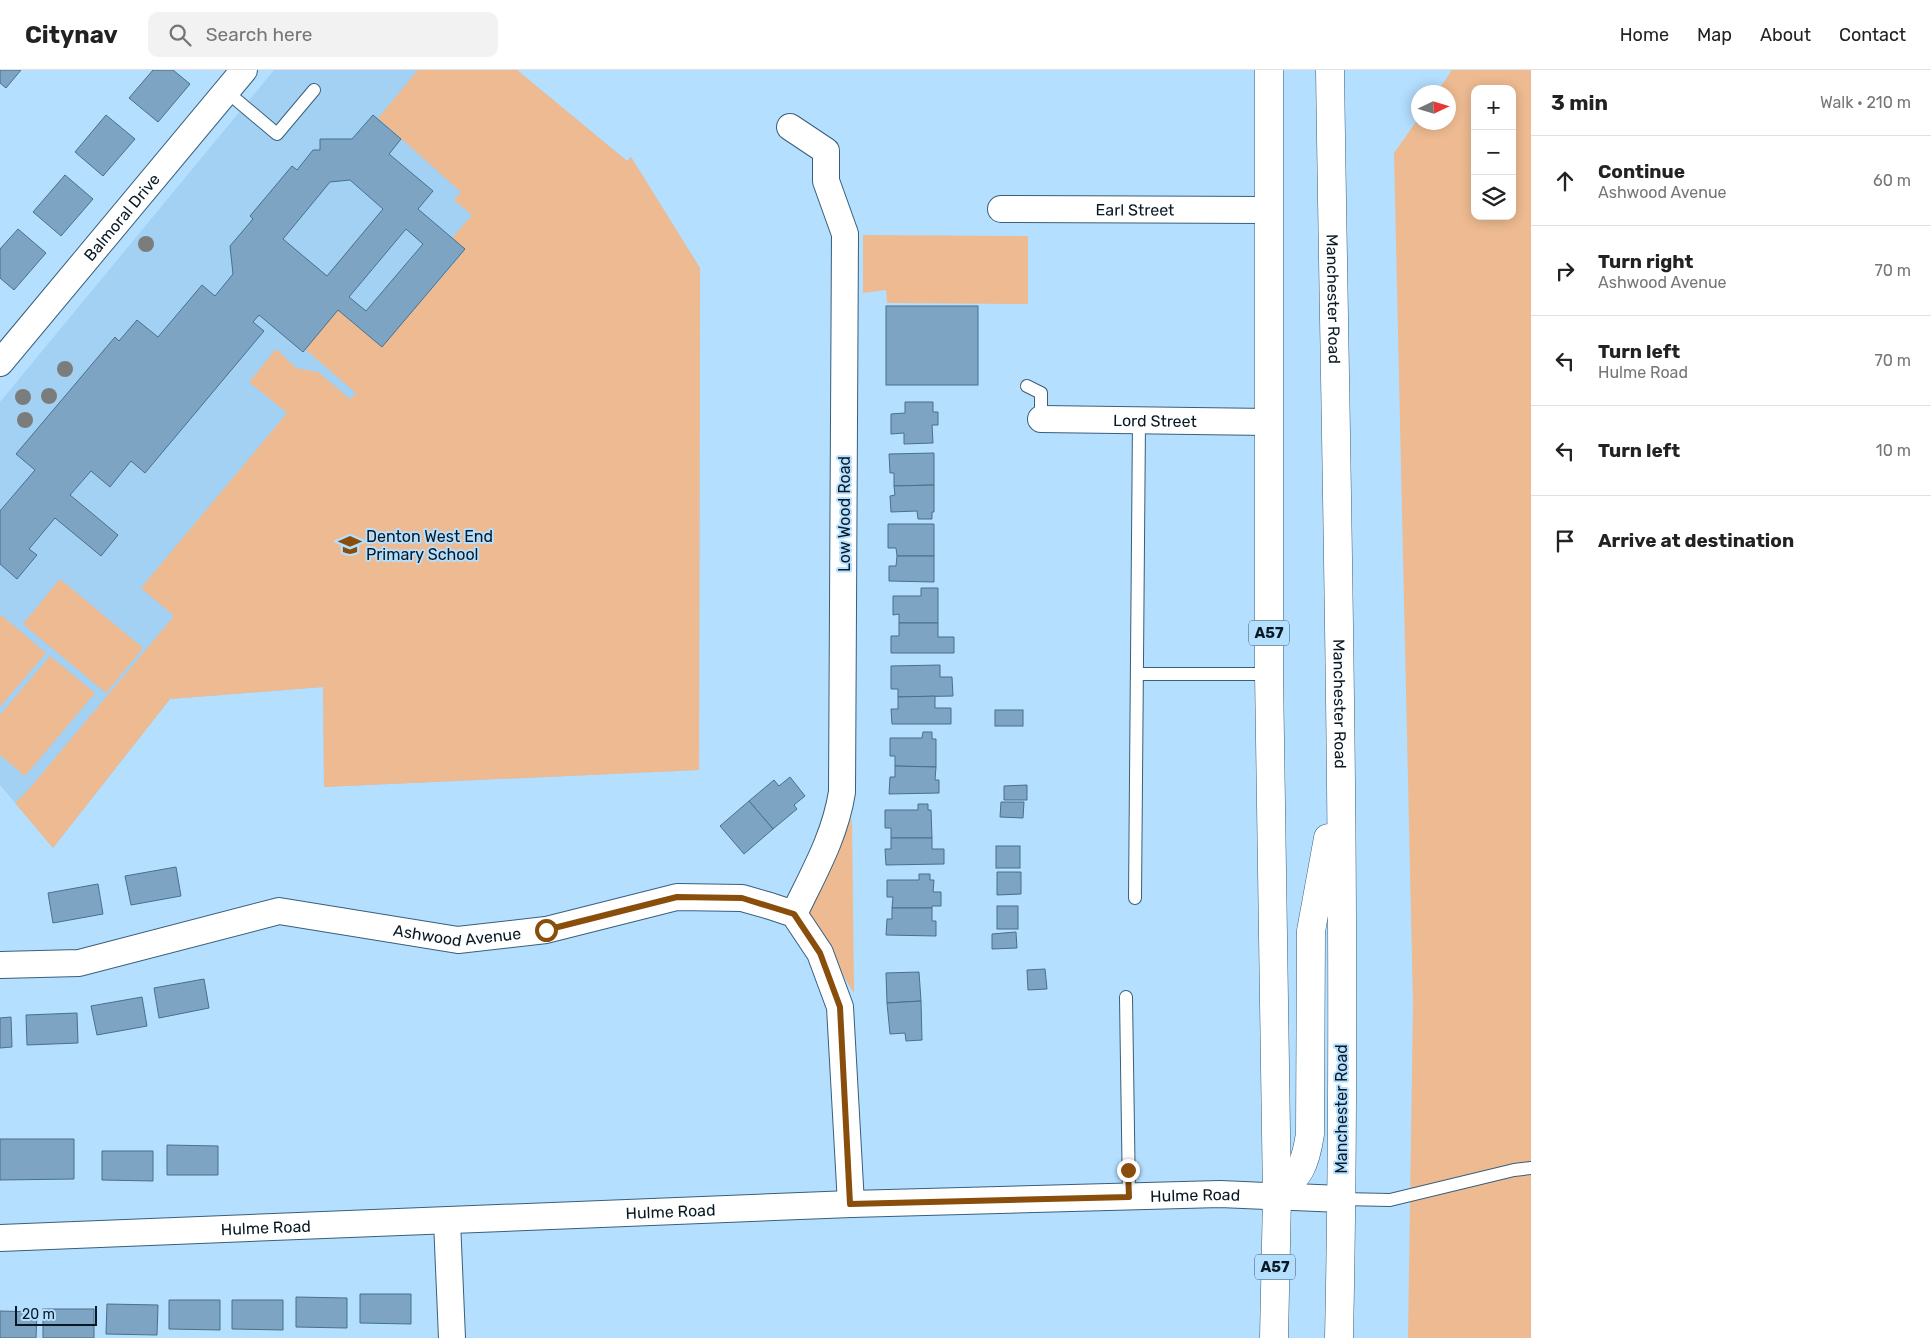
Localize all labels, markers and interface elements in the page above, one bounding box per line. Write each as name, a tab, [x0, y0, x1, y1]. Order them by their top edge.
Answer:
search box	[148, 12, 498, 57]
text: Citynav	[25, 21, 118, 49]
icon: search	[166, 21, 194, 49]
text: Search here	[206, 23, 312, 46]
text: Home	[1620, 24, 1669, 46]
text: Map	[1697, 24, 1732, 46]
text: About	[1760, 24, 1811, 46]
text: Contact	[1839, 24, 1906, 46]
north arrow	[1411, 85, 1456, 130]
map controls	[1471, 85, 1516, 220]
button: +	[1471, 85, 1516, 130]
text: 3 min	[1551, 90, 1608, 115]
text: Walk · 210 m	[1820, 93, 1911, 112]
button: −	[1471, 130, 1516, 175]
text: Continue	[1598, 160, 1685, 183]
icon: ahead	[1551, 167, 1579, 195]
street label: Balmoral Drive	[80, 169, 163, 265]
text: 60 m	[1873, 171, 1911, 190]
button: layers	[1471, 175, 1516, 220]
text: Ashwood Avenue	[1598, 183, 1727, 202]
street label: Earl Street	[1096, 200, 1174, 219]
street label: Manchester Road	[1323, 234, 1344, 364]
text: Turn right	[1598, 250, 1693, 273]
icon: right	[1551, 257, 1579, 285]
text: 70 m	[1874, 261, 1911, 280]
text: Ashwood Avenue	[1598, 273, 1727, 292]
text: Turn left	[1598, 340, 1680, 363]
icon: left	[1551, 347, 1579, 375]
text: 70 m	[1874, 351, 1911, 370]
text: Hulme Road	[1598, 363, 1688, 382]
street label: Lord Street	[1113, 410, 1197, 431]
icon: left	[1551, 437, 1579, 465]
text: Turn left	[1598, 439, 1680, 462]
text: 10 m	[1876, 441, 1911, 460]
street label: Low Wood Road	[835, 456, 854, 572]
place label: Denton West End Primary School	[366, 527, 493, 564]
icon: arrive	[1551, 527, 1579, 555]
text: Arrive at destination	[1598, 529, 1794, 552]
school or university icon: Denton West End Primary School	[337, 532, 363, 558]
road number: A57	[1249, 620, 1289, 646]
street label: Manchester Road	[1330, 639, 1350, 769]
route start	[535, 919, 558, 942]
street label: Ashwood Avenue	[392, 920, 522, 950]
street label: Manchester Road	[1332, 1044, 1351, 1174]
route end	[1117, 1159, 1140, 1182]
street label: Hulme Road	[1150, 1184, 1241, 1205]
street label: Hulme Road	[625, 1200, 716, 1223]
street label: Hulme Road	[220, 1216, 311, 1239]
road number: A57	[1255, 1254, 1295, 1280]
scale bar	[15, 1303, 98, 1326]
text: 20 m	[22, 1306, 55, 1323]

